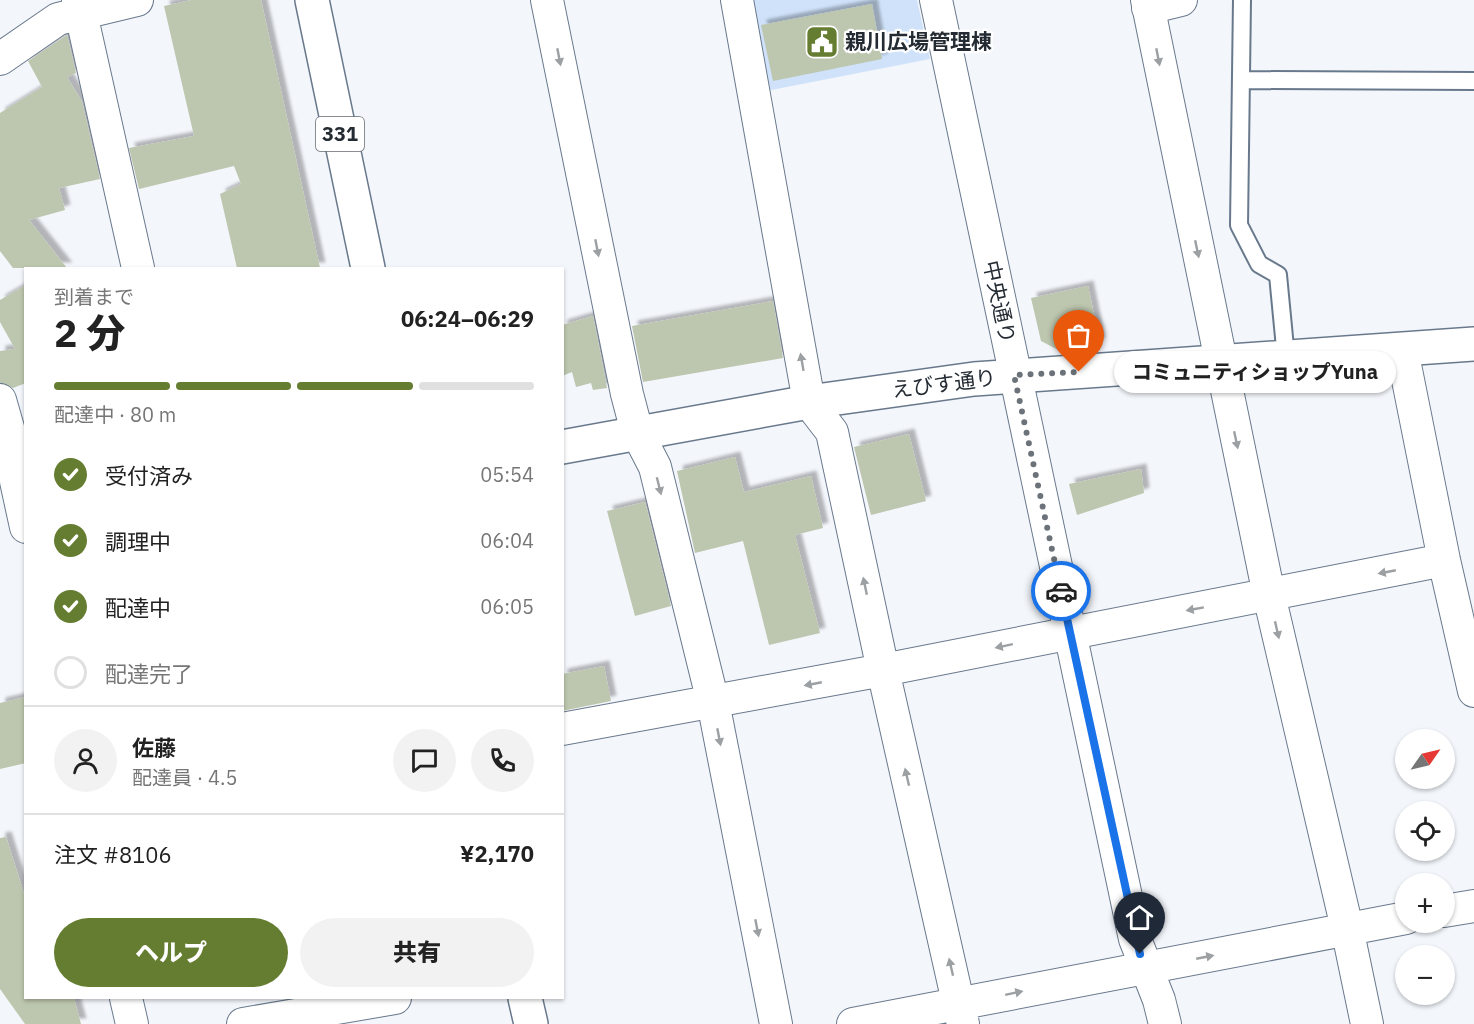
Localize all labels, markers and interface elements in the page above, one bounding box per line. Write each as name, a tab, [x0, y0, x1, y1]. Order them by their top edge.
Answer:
public building icon: 親川広場管理棟	[804, 24, 840, 60]
place label: 親川広場管理棟	[845, 27, 992, 55]
one-way arrow	[554, 48, 564, 67]
one-way arrow	[1154, 48, 1163, 67]
road number: 331	[316, 117, 364, 151]
one-way arrow	[593, 239, 602, 258]
one-way arrow	[1192, 239, 1202, 258]
street label: 中央通り	[978, 258, 1022, 346]
text: 到着まで	[54, 283, 134, 310]
text: 06:24–06:29	[401, 304, 534, 333]
text: 2 分	[54, 307, 126, 358]
pin	[1053, 310, 1104, 372]
icon: bag	[1062, 319, 1095, 352]
callout: コミュニティショップYuna	[1115, 351, 1397, 393]
one-way arrow	[797, 352, 806, 371]
text: コミュニティショップYuna	[1132, 358, 1378, 385]
street label: えびす通り	[890, 363, 998, 403]
text: 配達中 · 80 m	[54, 401, 176, 428]
one-way arrow	[1232, 430, 1241, 449]
icon: check	[54, 458, 87, 491]
text: 受付済み	[105, 461, 193, 490]
text: 05:54	[480, 461, 534, 488]
one-way arrow	[655, 476, 665, 495]
icon: check	[54, 524, 87, 557]
text: 調理中	[105, 527, 171, 556]
text: 06:04	[480, 527, 534, 554]
courier	[1031, 561, 1091, 621]
one-way arrow	[1377, 568, 1396, 577]
icon: car	[1045, 575, 1078, 608]
one-way arrow	[860, 577, 869, 596]
icon: check	[54, 590, 87, 623]
text: 配達中	[105, 593, 171, 622]
text: 06:05	[480, 593, 534, 620]
one-way arrow	[1186, 605, 1205, 614]
one-way arrow	[1273, 621, 1283, 639]
one-way arrow	[994, 642, 1013, 651]
text: 配達完了	[105, 659, 193, 688]
one-way arrow	[803, 679, 822, 688]
one-way arrow	[715, 727, 724, 746]
button: person	[54, 729, 117, 792]
button: chat	[393, 729, 456, 792]
button: phone	[471, 729, 534, 792]
north arrow	[1395, 729, 1455, 789]
map controls	[1395, 729, 1455, 1005]
text: 佐藤	[132, 733, 176, 762]
text: 配達員 · 4.5	[132, 764, 237, 791]
one-way arrow	[902, 768, 912, 786]
button: locate	[1395, 801, 1455, 861]
text: ¥2,170	[460, 839, 534, 868]
text: 注文 #8106	[54, 840, 172, 869]
button: +	[1395, 873, 1455, 933]
pin	[1114, 892, 1165, 954]
icon: home	[1123, 901, 1156, 934]
button: ヘルプ	[54, 918, 288, 987]
button: 共有	[300, 918, 534, 987]
one-way arrow	[753, 919, 762, 938]
button: −	[1395, 945, 1455, 1005]
one-way arrow	[1196, 952, 1215, 961]
one-way arrow	[946, 957, 955, 976]
one-way arrow	[1004, 988, 1023, 997]

